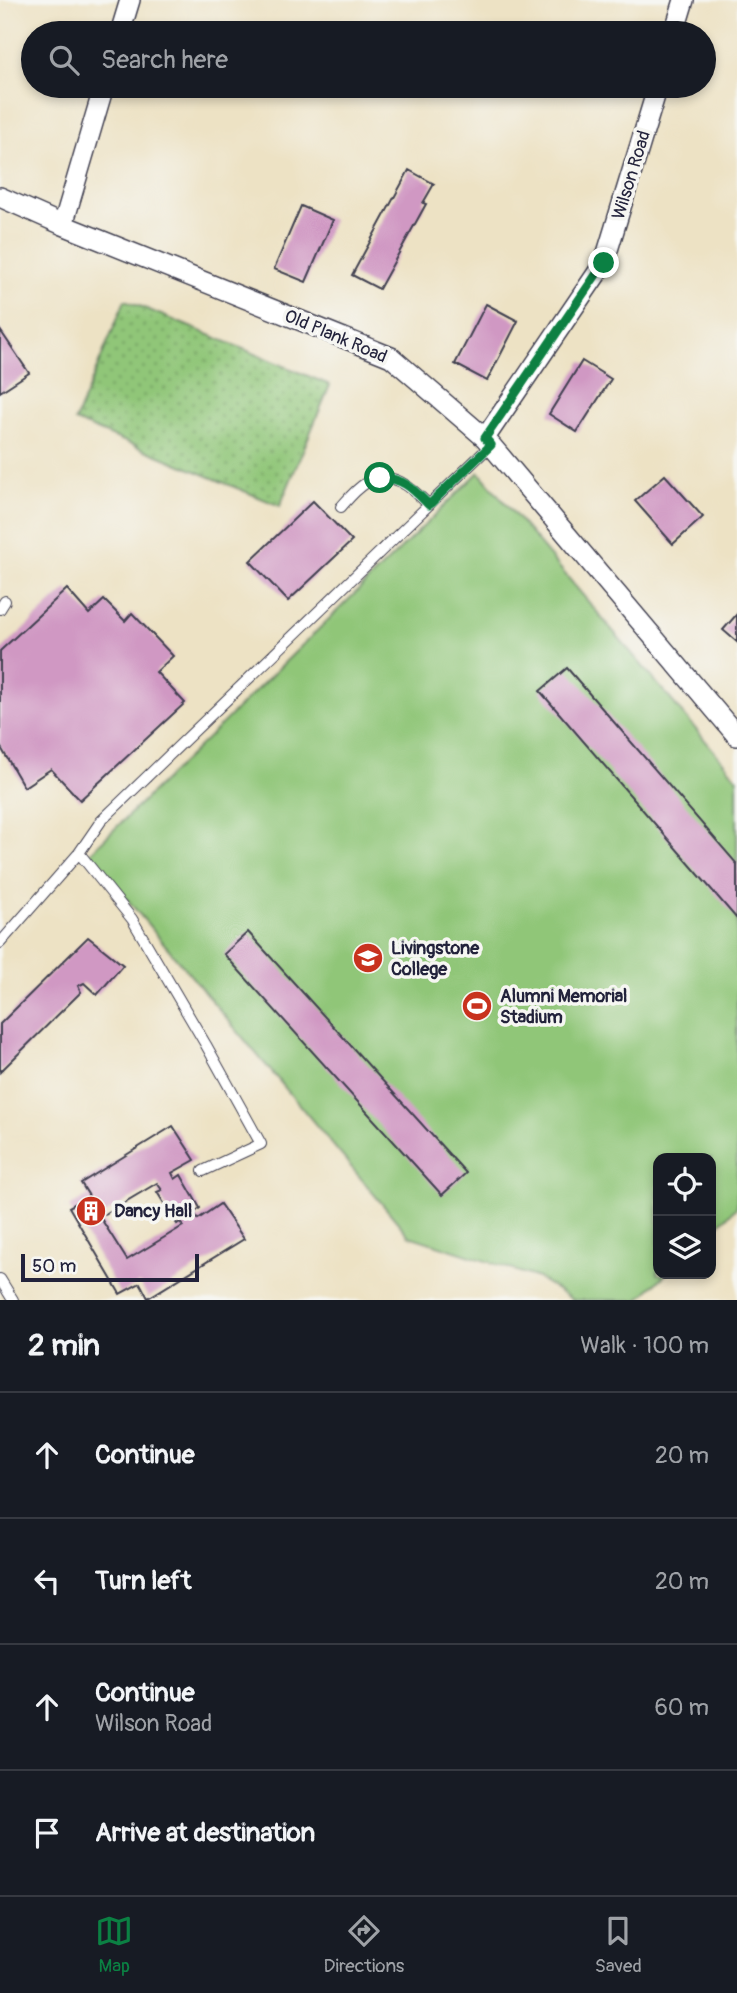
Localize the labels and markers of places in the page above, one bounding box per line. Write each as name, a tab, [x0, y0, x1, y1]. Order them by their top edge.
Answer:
place label: Livingstone College	[391, 937, 480, 981]
school or university icon: Livingstone College	[351, 941, 385, 975]
place label: Alumni Memorial Stadium	[500, 985, 627, 1029]
sports icon: Alumni Memorial Stadium	[460, 989, 494, 1023]
building icon: Dancy Hall	[74, 1194, 108, 1228]
place label: Dancy Hall	[114, 1200, 192, 1223]

